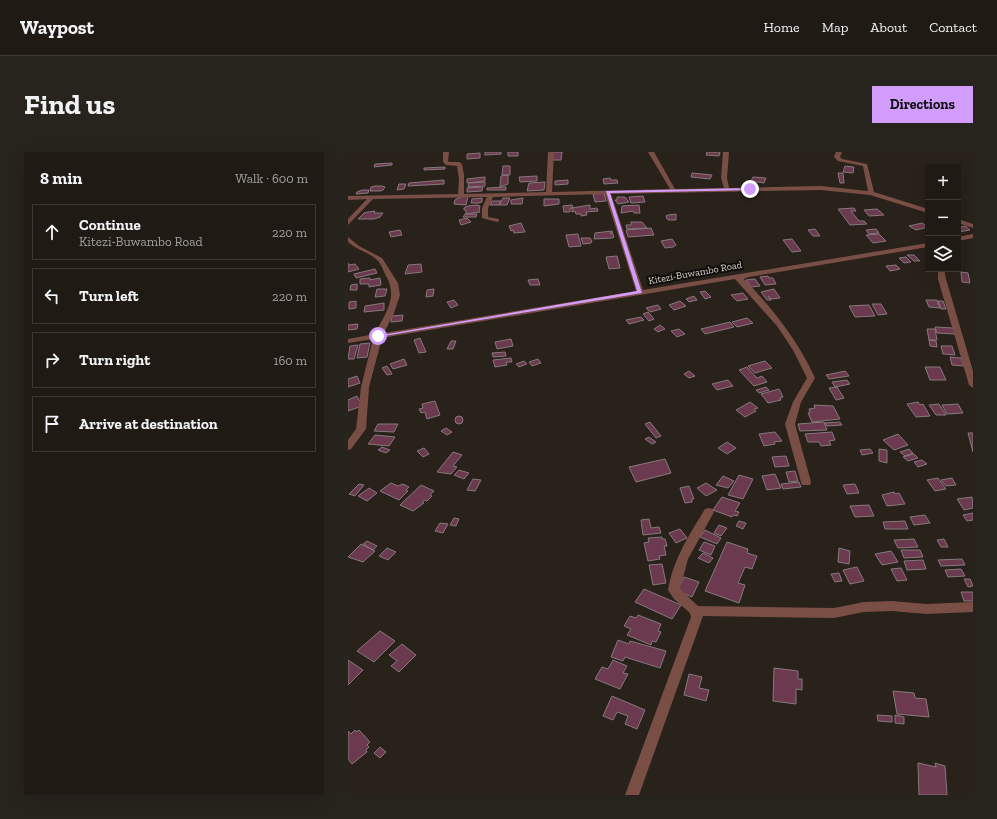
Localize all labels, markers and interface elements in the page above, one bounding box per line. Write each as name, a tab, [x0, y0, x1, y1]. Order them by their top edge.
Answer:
text: Waypost	[20, 16, 94, 39]
text: Home	[764, 19, 800, 36]
text: Map	[822, 19, 848, 36]
text: About	[870, 19, 907, 36]
text: Contact	[929, 19, 977, 36]
button: Directions	[872, 86, 973, 123]
text: Find us	[24, 88, 115, 121]
map controls	[925, 164, 961, 272]
button: +	[925, 164, 961, 200]
text: 8 min	[40, 168, 82, 188]
text: Walk · 600 m	[235, 171, 308, 186]
route end	[741, 180, 759, 198]
button: −	[925, 200, 961, 236]
text: Continue	[79, 216, 141, 234]
icon: ahead	[41, 221, 63, 243]
text: 220 m	[272, 225, 307, 240]
text: Kitezi-Buwambo Road	[79, 234, 203, 249]
button: layers	[925, 236, 961, 272]
street label: Kitezi-Buwambo Road	[647, 259, 744, 287]
icon: left	[41, 285, 63, 307]
text: Turn left	[79, 287, 139, 305]
text: 220 m	[272, 289, 307, 304]
route start	[369, 327, 387, 345]
icon: right	[41, 349, 63, 371]
text: Turn right	[79, 351, 150, 369]
text: 160 m	[273, 353, 307, 368]
icon: arrive	[41, 413, 63, 435]
text: Arrive at destination	[79, 415, 218, 433]

